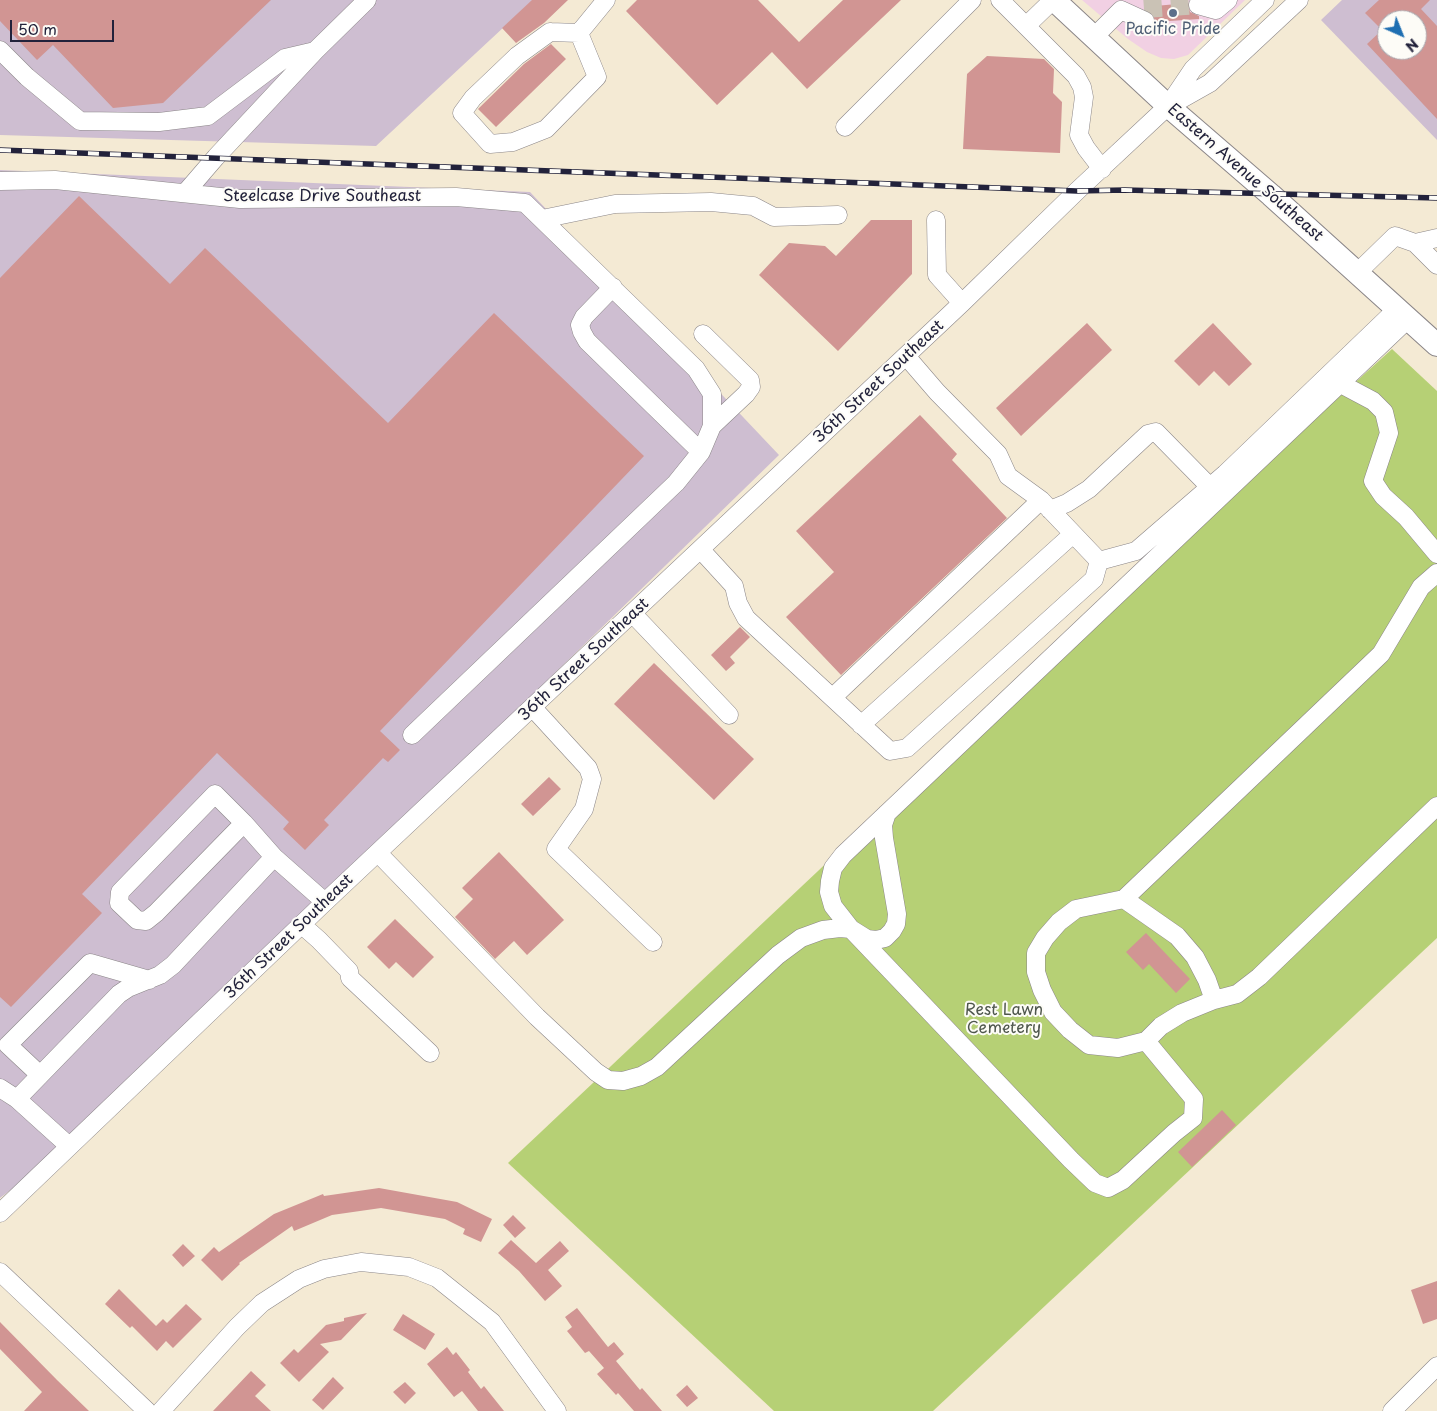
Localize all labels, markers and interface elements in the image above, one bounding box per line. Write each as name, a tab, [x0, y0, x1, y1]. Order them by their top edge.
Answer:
marker: Pacific Pride	[1167, 7, 1179, 19]
scale bar	[12, 10, 116, 42]
north arrow	[1377, 10, 1427, 60]
text: 50 m	[18, 17, 57, 40]
place label: Pacific Pride	[1125, 20, 1221, 40]
text: N	[1401, 34, 1423, 57]
street label: Eastern Avenue Southeast	[1163, 100, 1327, 246]
street label: Steelcase Drive Southeast	[223, 187, 421, 207]
street label: 36th Street Southeast	[810, 316, 948, 448]
street label: 36th Street Southeast	[515, 594, 653, 726]
street label: 36th Street Southeast	[221, 870, 357, 1004]
park label: Rest Lawn Cemetery	[965, 1001, 1043, 1039]

